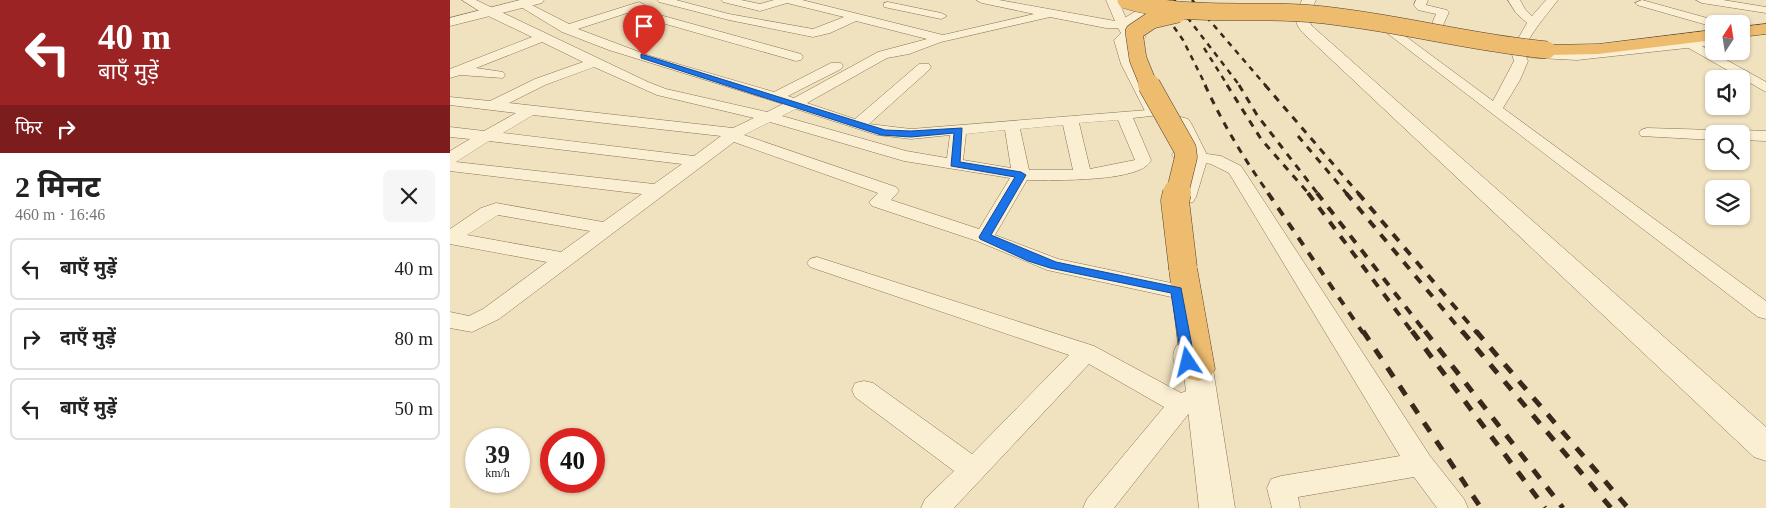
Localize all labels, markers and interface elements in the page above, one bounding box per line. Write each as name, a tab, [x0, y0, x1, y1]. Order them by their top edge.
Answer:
pin	[623, 5, 665, 56]
icon: arrive	[630, 12, 658, 40]
north arrow	[1705, 15, 1750, 60]
map controls	[1705, 15, 1750, 225]
text: 40 m	[98, 18, 171, 57]
icon: left	[15, 20, 80, 85]
text: बाएँ मुड़ें	[98, 59, 159, 84]
button: sound	[1705, 70, 1750, 115]
icon: right	[52, 115, 80, 143]
text: फिर	[15, 117, 42, 138]
button: search	[1705, 125, 1750, 170]
text: 2 मिनट	[15, 170, 100, 203]
button: close	[383, 170, 435, 222]
button: layers	[1705, 180, 1750, 225]
text: 460 m · 16:46	[15, 206, 105, 223]
icon: left	[17, 255, 45, 283]
text: बाएँ मुड़ें	[60, 257, 117, 278]
text: 40 m	[394, 258, 433, 279]
icon: right	[17, 325, 45, 353]
text: दाएँ मुड़ें	[60, 327, 116, 348]
text: 80 m	[394, 328, 433, 349]
position arrow	[1161, 335, 1213, 387]
icon: left	[17, 395, 45, 423]
text: बाएँ मुड़ें	[60, 397, 117, 418]
text: 50 m	[394, 398, 433, 419]
speed limit sign: 40	[540, 428, 605, 493]
text: 39	[485, 441, 510, 468]
text: km/h	[485, 466, 510, 480]

